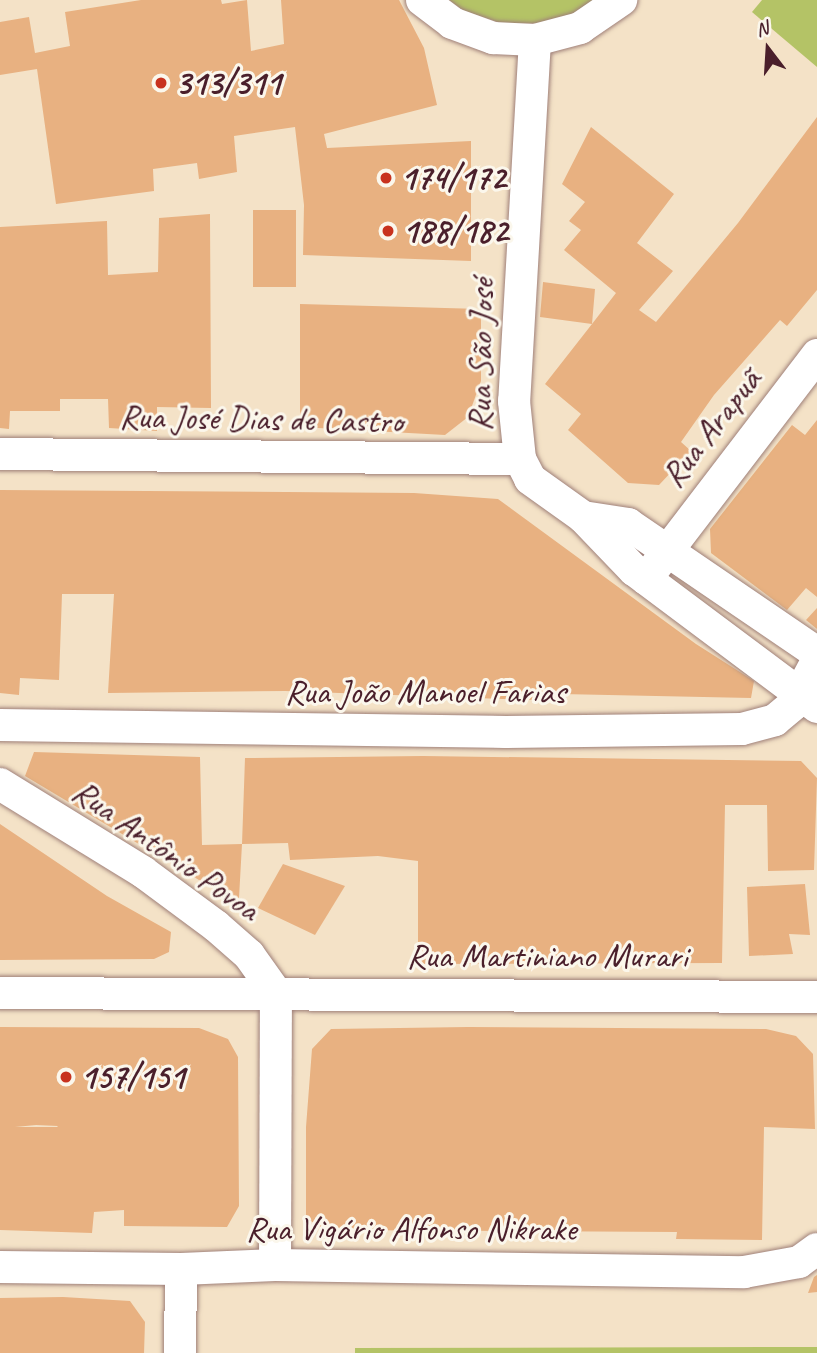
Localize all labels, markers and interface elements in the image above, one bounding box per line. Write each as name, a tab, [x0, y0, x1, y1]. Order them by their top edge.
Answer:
north arrow	[733, 14, 803, 84]
text: N	[753, 16, 771, 42]
place label: 313/311	[175, 62, 281, 104]
marker: 313/311	[153, 75, 169, 91]
place label: 174/172	[400, 157, 506, 199]
marker: 174/172	[378, 170, 394, 186]
place label: 188/182	[402, 210, 508, 252]
marker: 188/182	[380, 223, 396, 239]
street label: Rua São José	[459, 278, 503, 432]
street label: Rua Arapuã	[651, 360, 771, 496]
street label: Rua José Dias de Castro	[119, 396, 403, 442]
street label: Rua João Manoel Farias	[284, 671, 566, 713]
street label: Rua Antônio Povoa	[64, 770, 268, 930]
street label: Rua Martiniano Murari	[406, 935, 688, 977]
place label: 157/151	[80, 1056, 185, 1098]
marker: 157/151	[58, 1069, 74, 1085]
street label: Rua Vigário Alfonso Nikrake	[245, 1208, 577, 1250]

